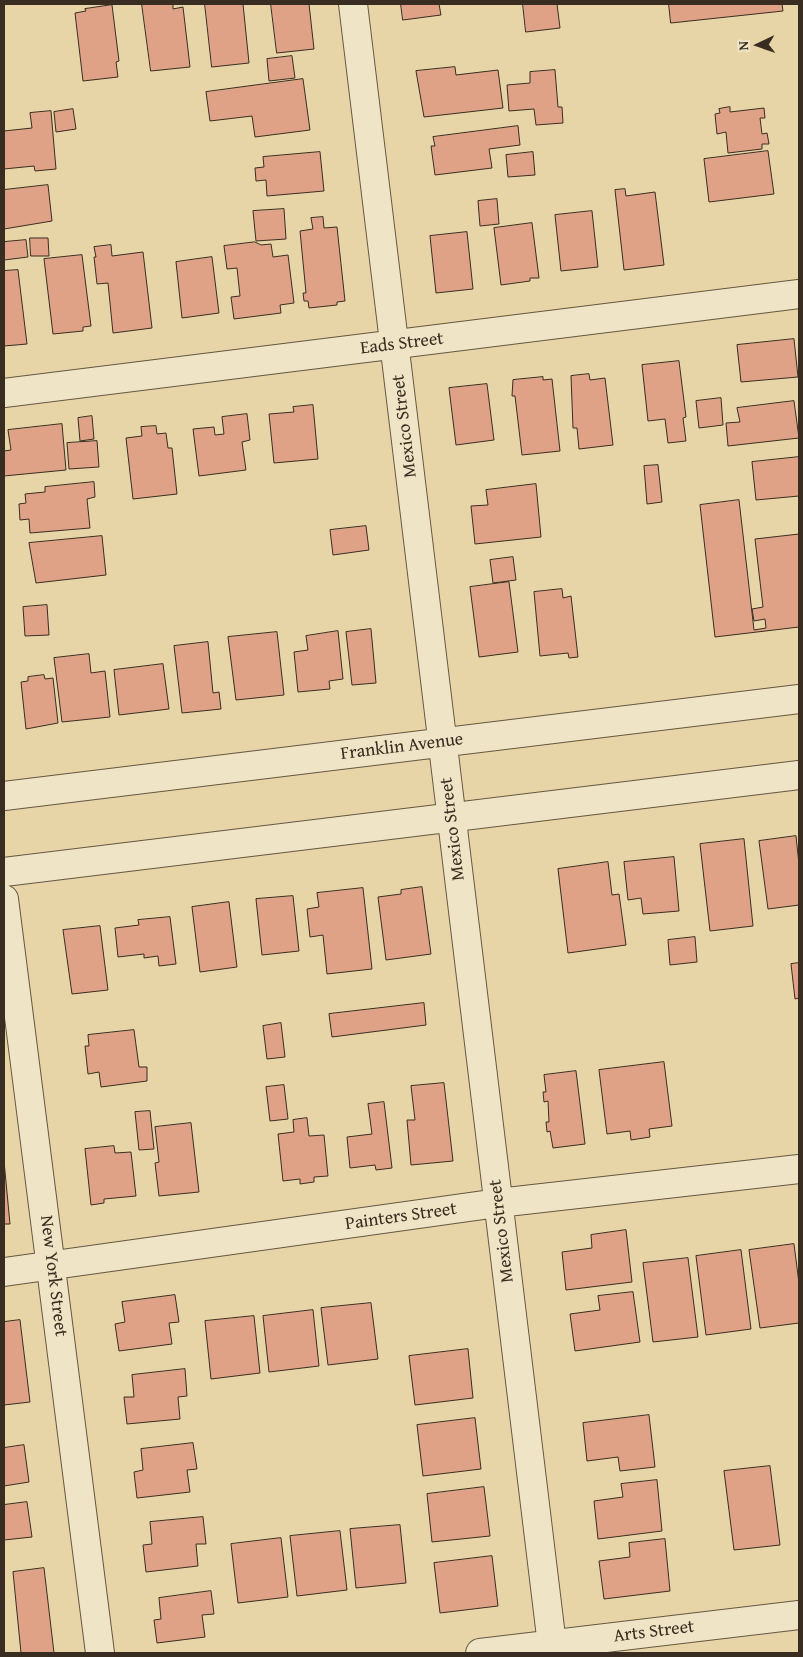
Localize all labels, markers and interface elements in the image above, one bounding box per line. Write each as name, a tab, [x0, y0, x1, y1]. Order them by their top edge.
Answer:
north arrow	[733, 20, 783, 70]
text: N	[733, 41, 753, 51]
street label: Eads Street	[359, 328, 445, 360]
street label: Mexico Street	[388, 373, 422, 479]
street label: Franklin Avenue	[340, 729, 464, 765]
street label: Mexico Street	[436, 776, 470, 882]
street label: Mexico Street	[485, 1178, 519, 1284]
street label: Painters Street	[344, 1198, 458, 1236]
street label: New York Street	[35, 1214, 71, 1338]
street label: Arts Street	[612, 1616, 696, 1648]

